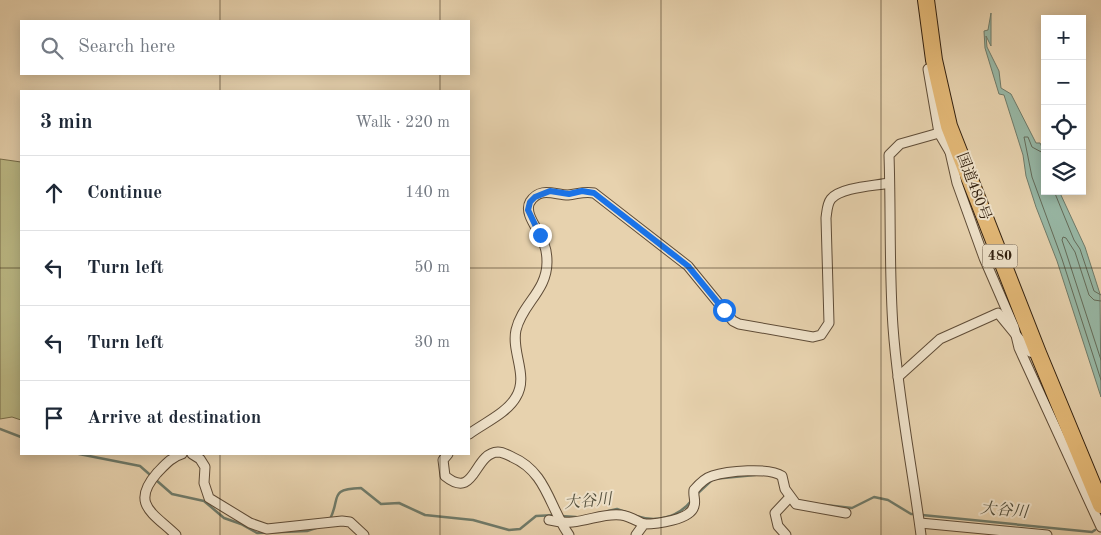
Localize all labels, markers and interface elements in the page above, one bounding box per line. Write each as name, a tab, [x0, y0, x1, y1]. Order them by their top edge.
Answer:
map controls	[1041, 15, 1086, 195]
button: +	[1041, 15, 1086, 60]
search box	[20, 20, 470, 75]
icon: search	[38, 34, 66, 62]
text: Search here	[78, 38, 175, 57]
button: −	[1041, 60, 1086, 105]
button: locate	[1041, 105, 1086, 150]
text: 3 min	[40, 112, 93, 133]
text: Walk · 220 m	[355, 115, 450, 131]
street label: 国道480号	[953, 150, 995, 223]
button: layers	[1041, 150, 1086, 195]
icon: ahead	[40, 179, 68, 207]
text: Continue	[87, 184, 162, 203]
text: 140 m	[405, 185, 450, 201]
route end	[529, 224, 552, 247]
road number: 480	[982, 245, 1018, 268]
icon: left	[40, 254, 68, 282]
text: Turn left	[87, 259, 164, 278]
text: 50 m	[414, 260, 450, 276]
route start	[713, 299, 736, 322]
icon: left	[40, 329, 68, 357]
text: Turn left	[87, 334, 164, 353]
text: 30 m	[414, 335, 450, 351]
icon: arrive	[40, 404, 68, 432]
text: Arrive at destination	[87, 409, 261, 428]
water label: 大谷川	[563, 490, 615, 512]
water label: 大谷川	[979, 499, 1031, 521]

